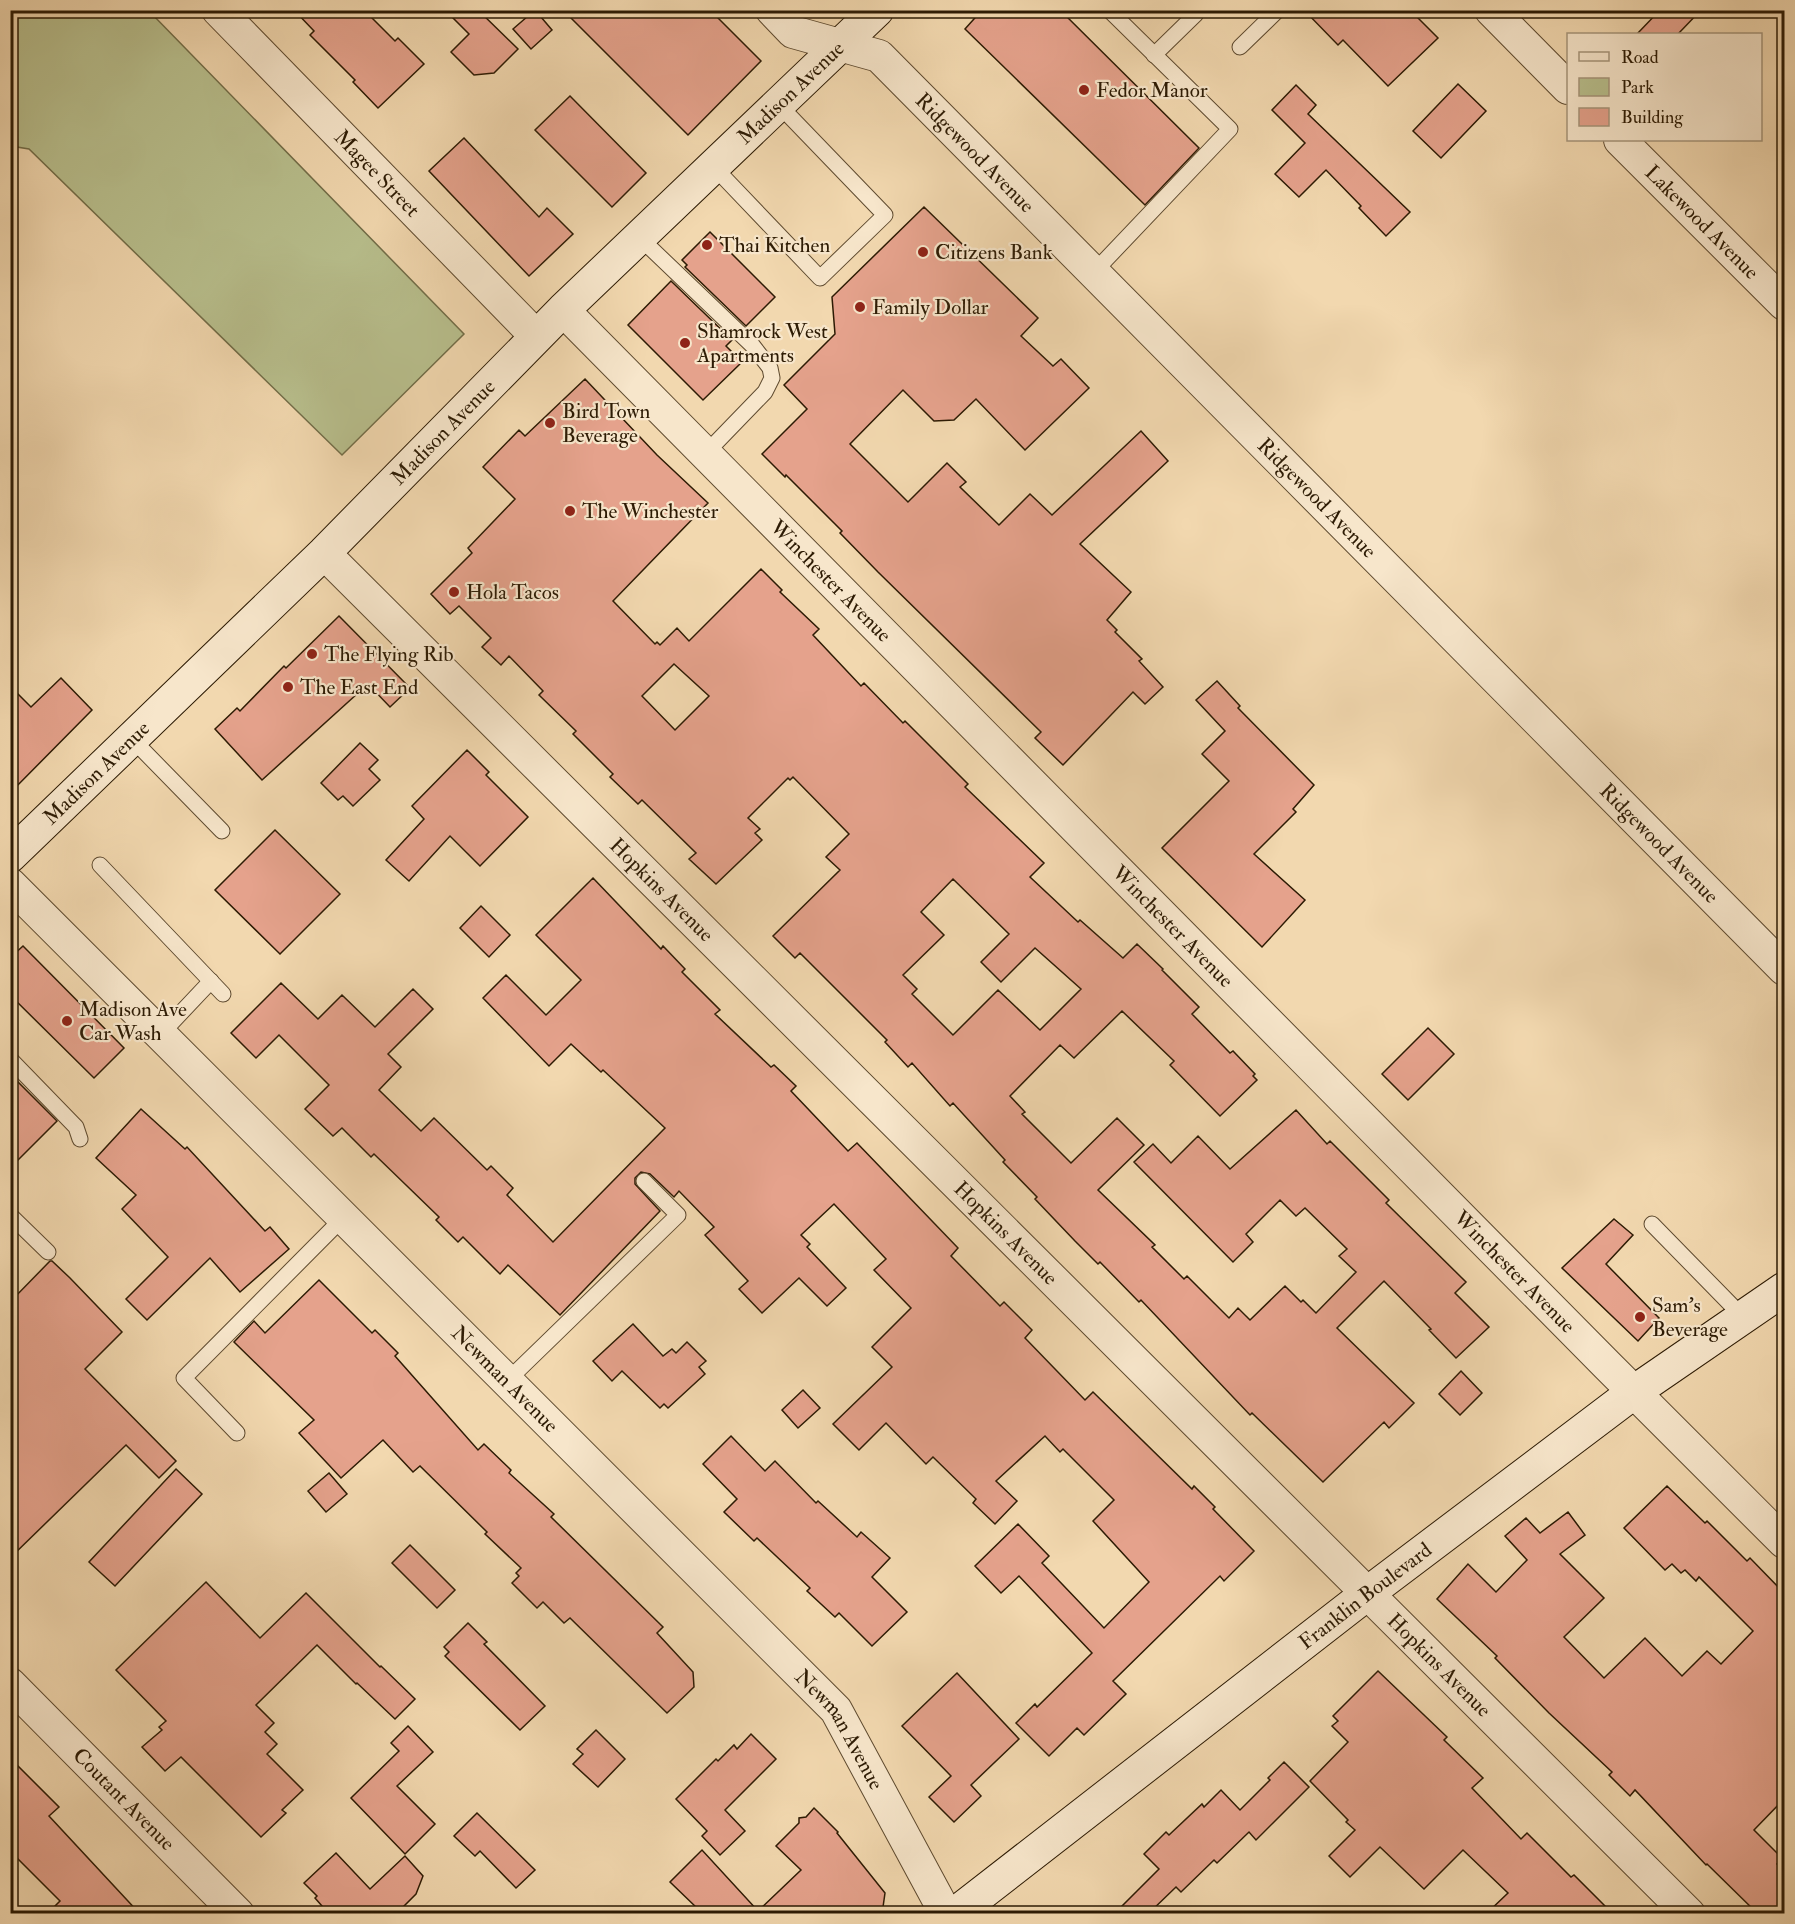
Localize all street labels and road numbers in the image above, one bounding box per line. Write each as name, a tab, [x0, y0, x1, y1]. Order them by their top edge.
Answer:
street label: Madison Avenue	[731, 35, 850, 150]
street label: Ridgewood Avenue	[910, 87, 1041, 219]
street label: Magee Street	[329, 124, 426, 223]
street label: Lakewood Avenue	[1639, 159, 1765, 285]
street label: Madison Avenue	[385, 373, 501, 491]
street label: Ridgewood Avenue	[1252, 432, 1383, 564]
street label: Winchester Avenue	[764, 513, 898, 648]
street label: Madison Avenue	[37, 715, 156, 830]
street label: Ridgewood Avenue	[1594, 777, 1725, 909]
street label: Hopkins Avenue	[604, 832, 720, 948]
street label: Winchester Avenue	[1106, 859, 1240, 993]
street label: Hopkins Avenue	[948, 1175, 1064, 1291]
street label: Winchester Avenue	[1447, 1204, 1581, 1339]
street label: Newman Avenue	[446, 1320, 565, 1439]
street label: Franklin Boulevard	[1293, 1536, 1438, 1655]
street label: Hopkins Avenue	[1381, 1607, 1497, 1723]
street label: Newman Avenue	[789, 1663, 890, 1794]
street label: Coutant Avenue	[67, 1742, 181, 1856]

